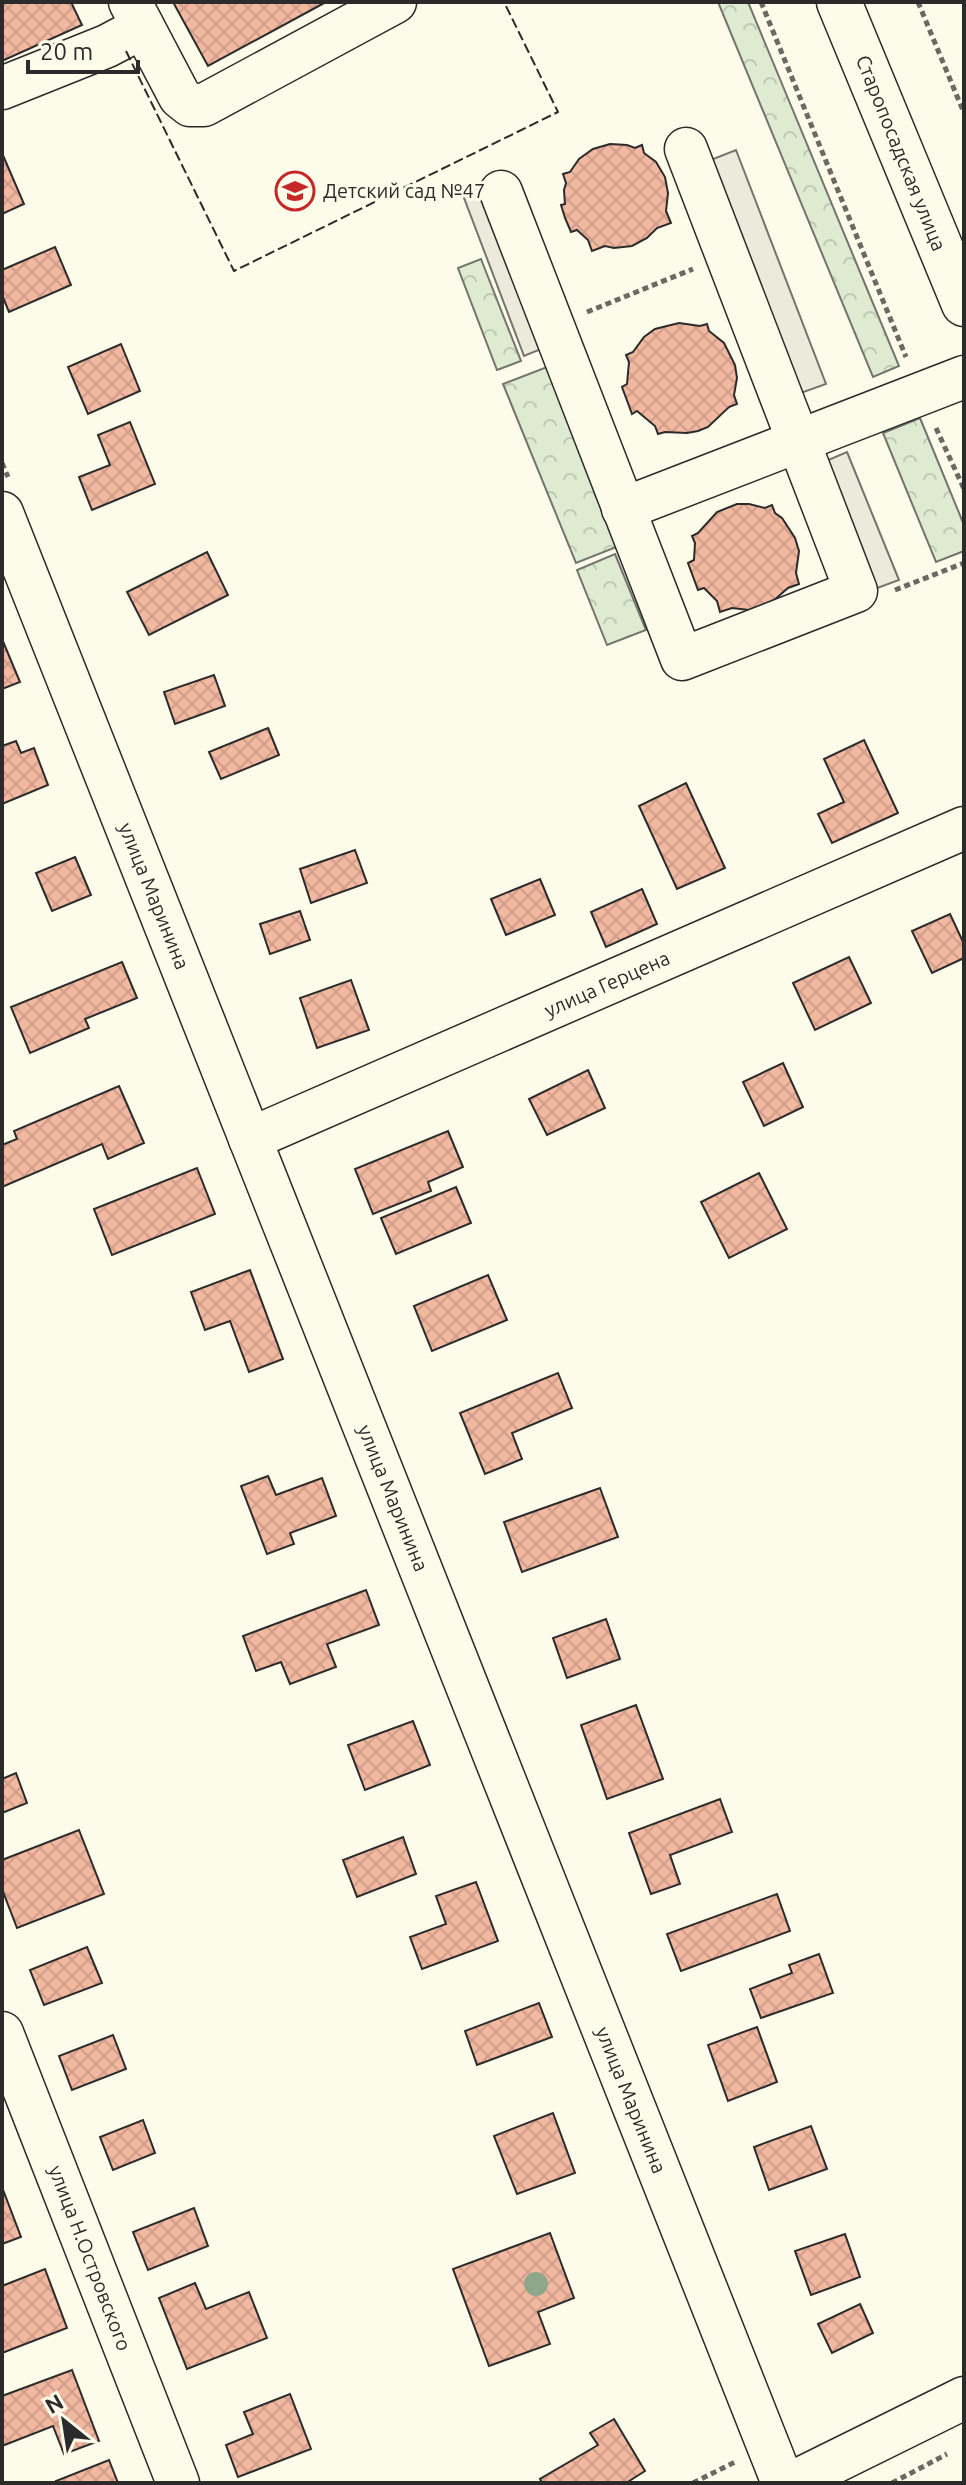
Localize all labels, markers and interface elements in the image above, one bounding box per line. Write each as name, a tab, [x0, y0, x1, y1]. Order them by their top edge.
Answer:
scale bar	[28, 24, 138, 74]
text: 20 m	[40, 38, 93, 65]
street label: Старопосадская улица	[852, 52, 951, 254]
school or university icon: Детский сад №47	[274, 170, 316, 212]
place label: Детский сад №47	[323, 179, 485, 202]
street label: улица Маринина	[115, 819, 194, 972]
street label: улица Герцена	[541, 946, 673, 1021]
street label: улица Маринина	[354, 1421, 433, 1574]
street label: улица Маринина	[592, 2023, 671, 2176]
street label: улица Н.Островского	[44, 2162, 136, 2354]
north arrow	[24, 2381, 104, 2461]
text: N	[40, 2388, 67, 2418]

